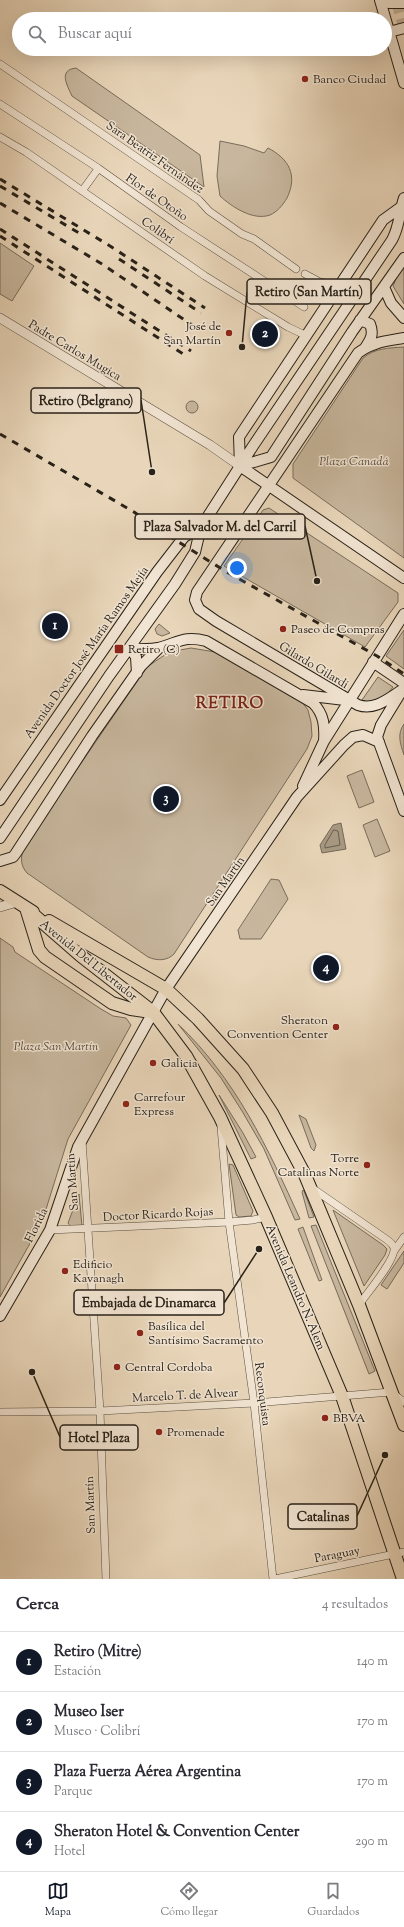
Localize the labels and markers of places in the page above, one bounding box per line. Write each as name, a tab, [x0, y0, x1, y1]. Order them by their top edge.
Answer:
place label: Banco Ciudad	[313, 71, 387, 89]
marker: Banco Ciudad	[300, 74, 310, 84]
callout: Retiro (San Martín)	[247, 279, 371, 304]
place label: José de San Martín	[163, 318, 221, 350]
pin: 2	[252, 319, 278, 349]
marker: José de San Martín	[224, 328, 234, 338]
callout: Retiro (Belgrano)	[31, 388, 141, 413]
callout: Plaza Salvador M. del Carril	[135, 514, 305, 539]
pin: 1	[42, 611, 68, 641]
place label: Paseo de Compras	[291, 621, 385, 639]
marker: Paseo de Compras	[278, 624, 288, 634]
place label: Retiro (C)	[128, 641, 180, 659]
marker: Retiro (C)	[113, 643, 125, 655]
pin: 3	[153, 784, 179, 814]
pin: 4	[313, 953, 339, 983]
place label: Sheraton Convention Center	[227, 1012, 328, 1044]
marker: Sheraton Convention Center	[331, 1022, 341, 1032]
place label: Galicia	[161, 1055, 198, 1073]
marker: Galicia	[148, 1058, 158, 1068]
place label: Carrefour Express	[134, 1089, 186, 1121]
marker: Carrefour Express	[121, 1099, 131, 1109]
place label: Torre Catalinas Norte	[278, 1150, 359, 1182]
marker: Torre Catalinas Norte	[362, 1160, 372, 1170]
place label: Edificio Kavanagh	[73, 1256, 124, 1288]
marker: Edificio Kavanagh	[60, 1266, 70, 1276]
callout: Embajada de Dinamarca	[74, 1290, 224, 1315]
place label: Basílica del Santísimo Sacramento	[148, 1318, 264, 1350]
marker: Basílica del Santísimo Sacramento	[135, 1328, 145, 1338]
place label: Central Cordoba	[125, 1359, 213, 1377]
marker: Central Cordoba	[112, 1362, 122, 1372]
place label: BBVA	[333, 1410, 366, 1428]
marker: BBVA	[320, 1413, 330, 1423]
place label: Promenade	[167, 1424, 225, 1442]
callout: Hotel Plaza	[60, 1425, 138, 1450]
marker: Promenade	[154, 1427, 164, 1437]
callout: Catalinas	[288, 1504, 357, 1529]

